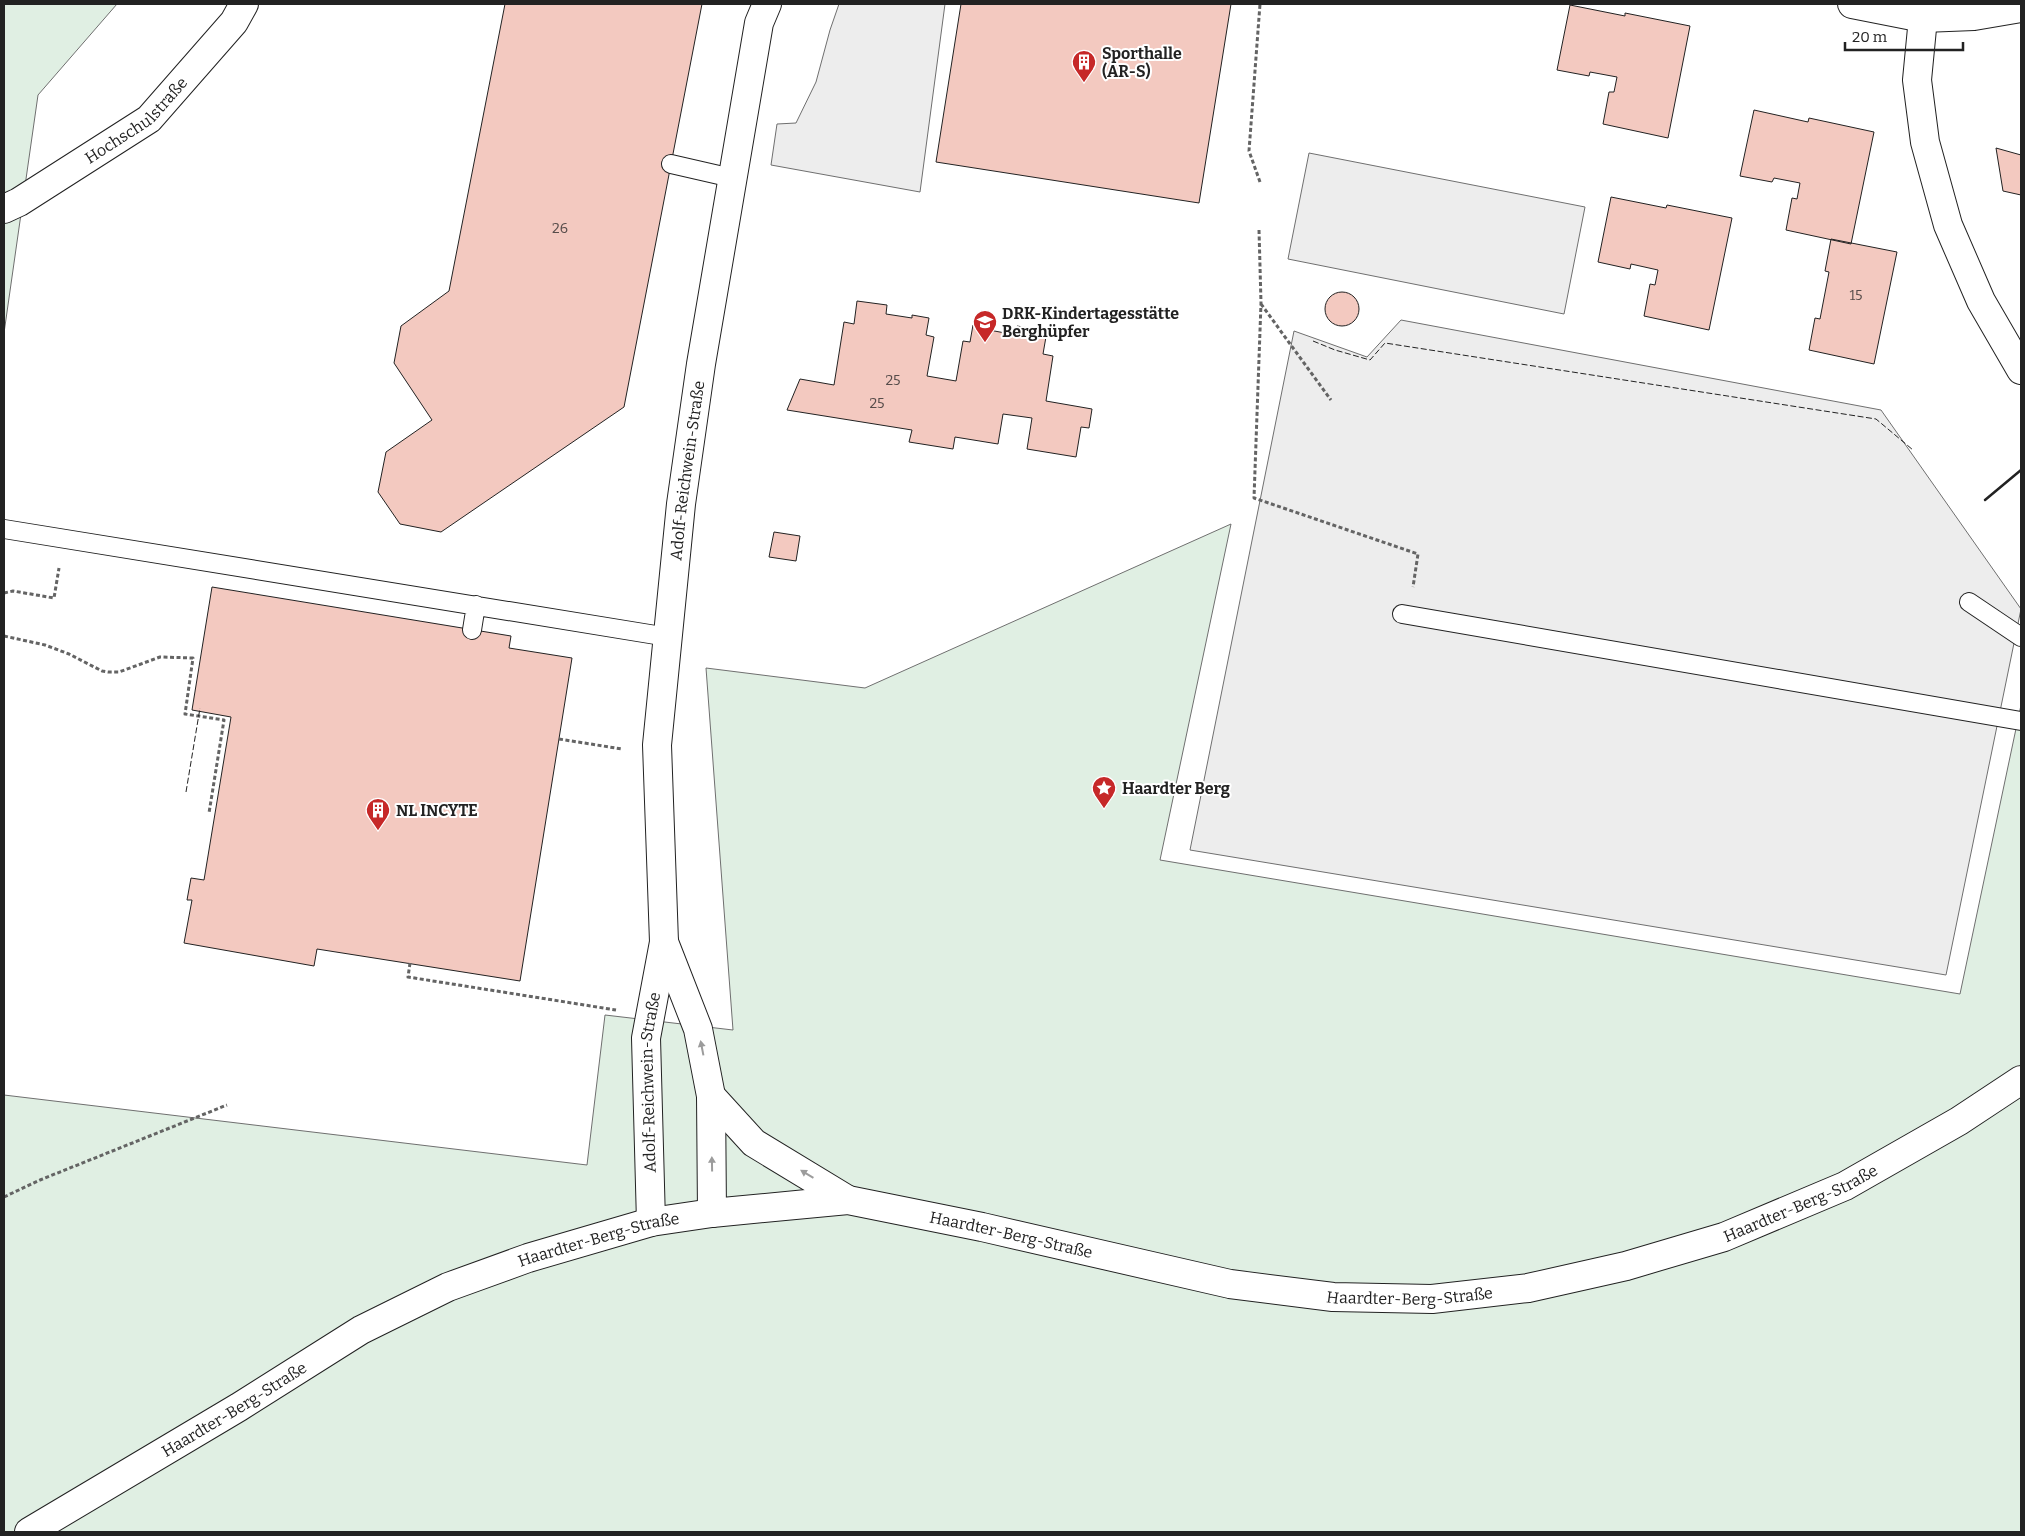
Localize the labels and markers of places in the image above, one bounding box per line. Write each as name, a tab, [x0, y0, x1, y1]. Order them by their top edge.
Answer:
place label: Sporthalle (AR-S)	[1102, 44, 1182, 81]
building icon: Sporthalle (AR-S)	[1071, 49, 1097, 83]
place label: DRK-Kindertagesstätte Berghüpfer	[1002, 304, 1179, 341]
school or university icon: DRK-Kindertagesstätte Berghüpfer	[972, 309, 998, 343]
place icon: Haardter Berg	[1091, 775, 1117, 809]
place label: Haardter Berg	[1122, 779, 1230, 798]
building icon: NL INCYTE	[365, 797, 391, 831]
place label: NL INCYTE	[396, 801, 478, 820]

